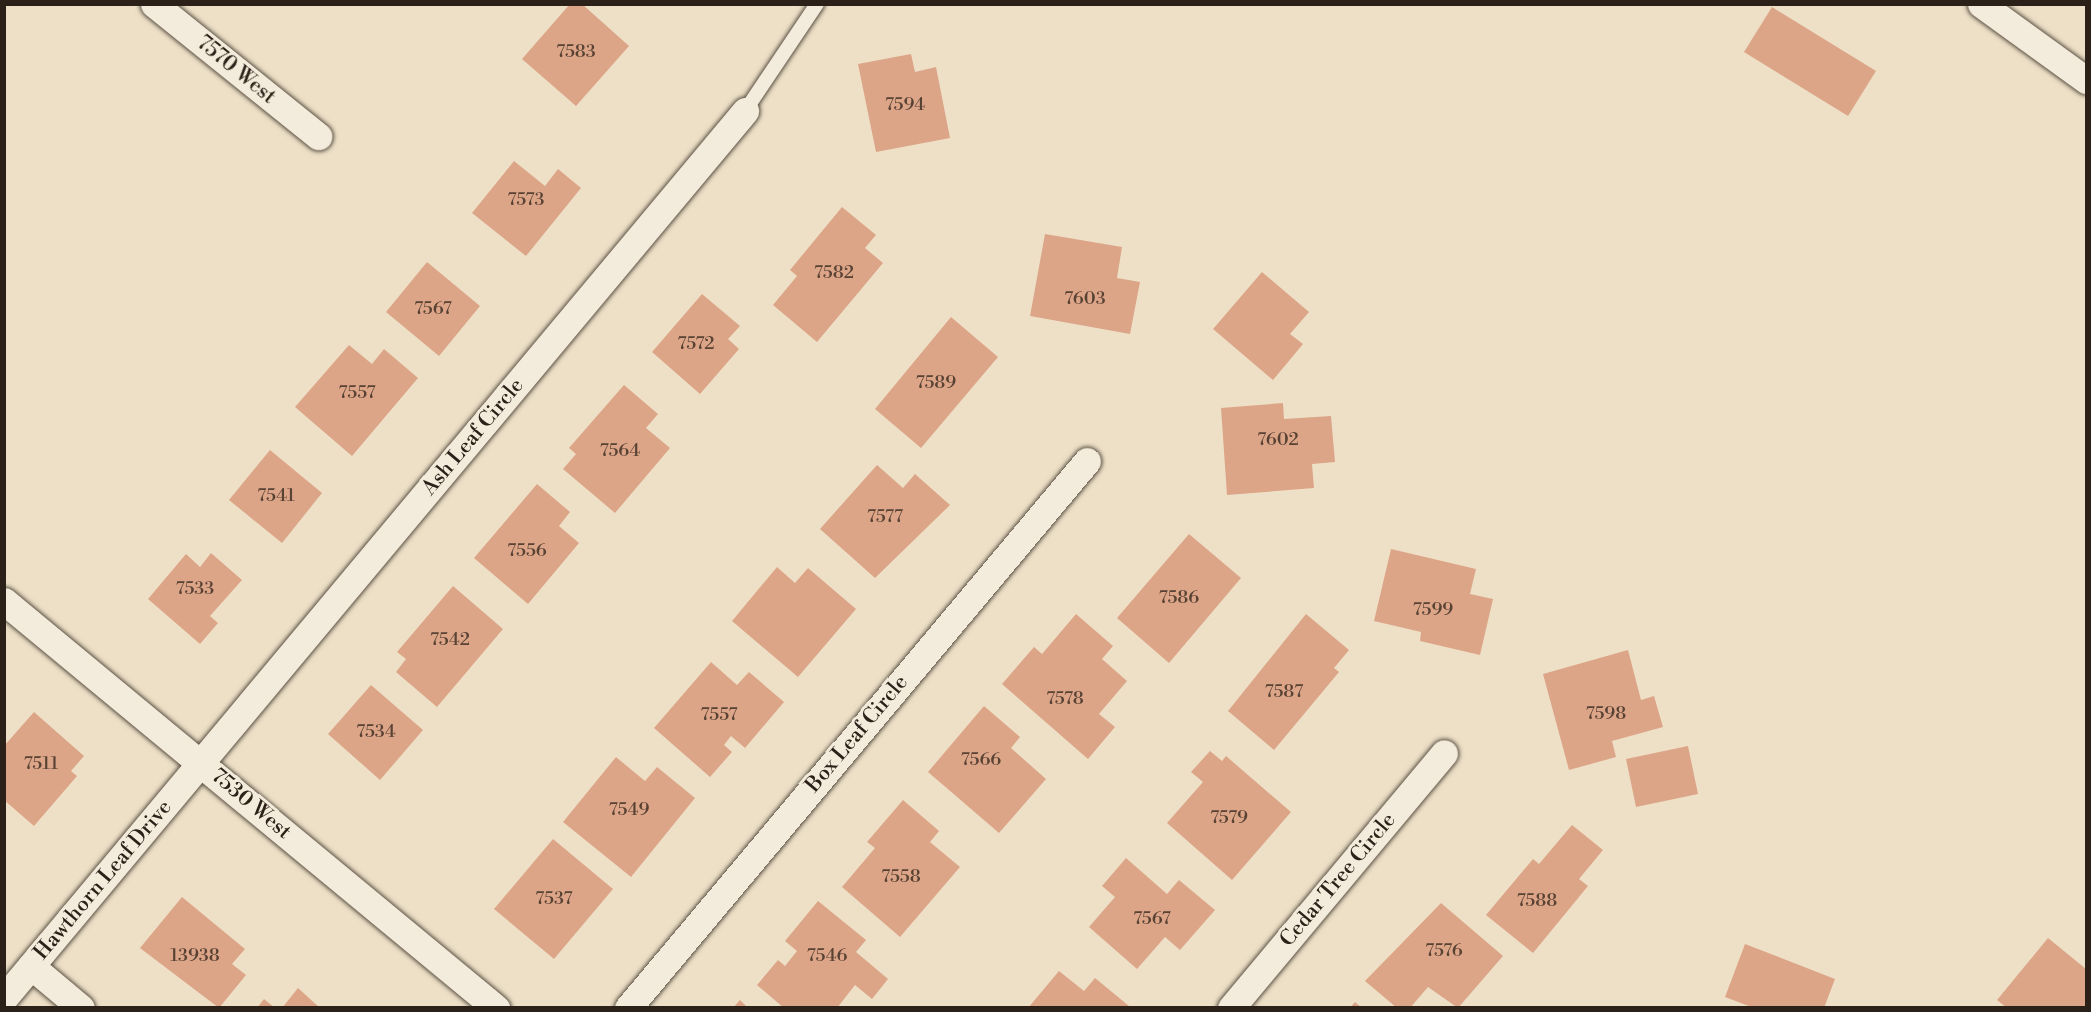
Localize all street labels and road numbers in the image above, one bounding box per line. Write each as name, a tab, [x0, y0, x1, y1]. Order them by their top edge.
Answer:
street label: 7570 West	[191, 30, 281, 110]
street label: Ash Leaf Circle	[417, 373, 529, 501]
street label: Box Leaf Circle	[801, 670, 913, 798]
street label: 7530 West	[206, 763, 296, 845]
street label: Hawthorn Leaf Drive	[29, 795, 177, 965]
street label: Cedar Tree Circle	[1275, 808, 1401, 952]

